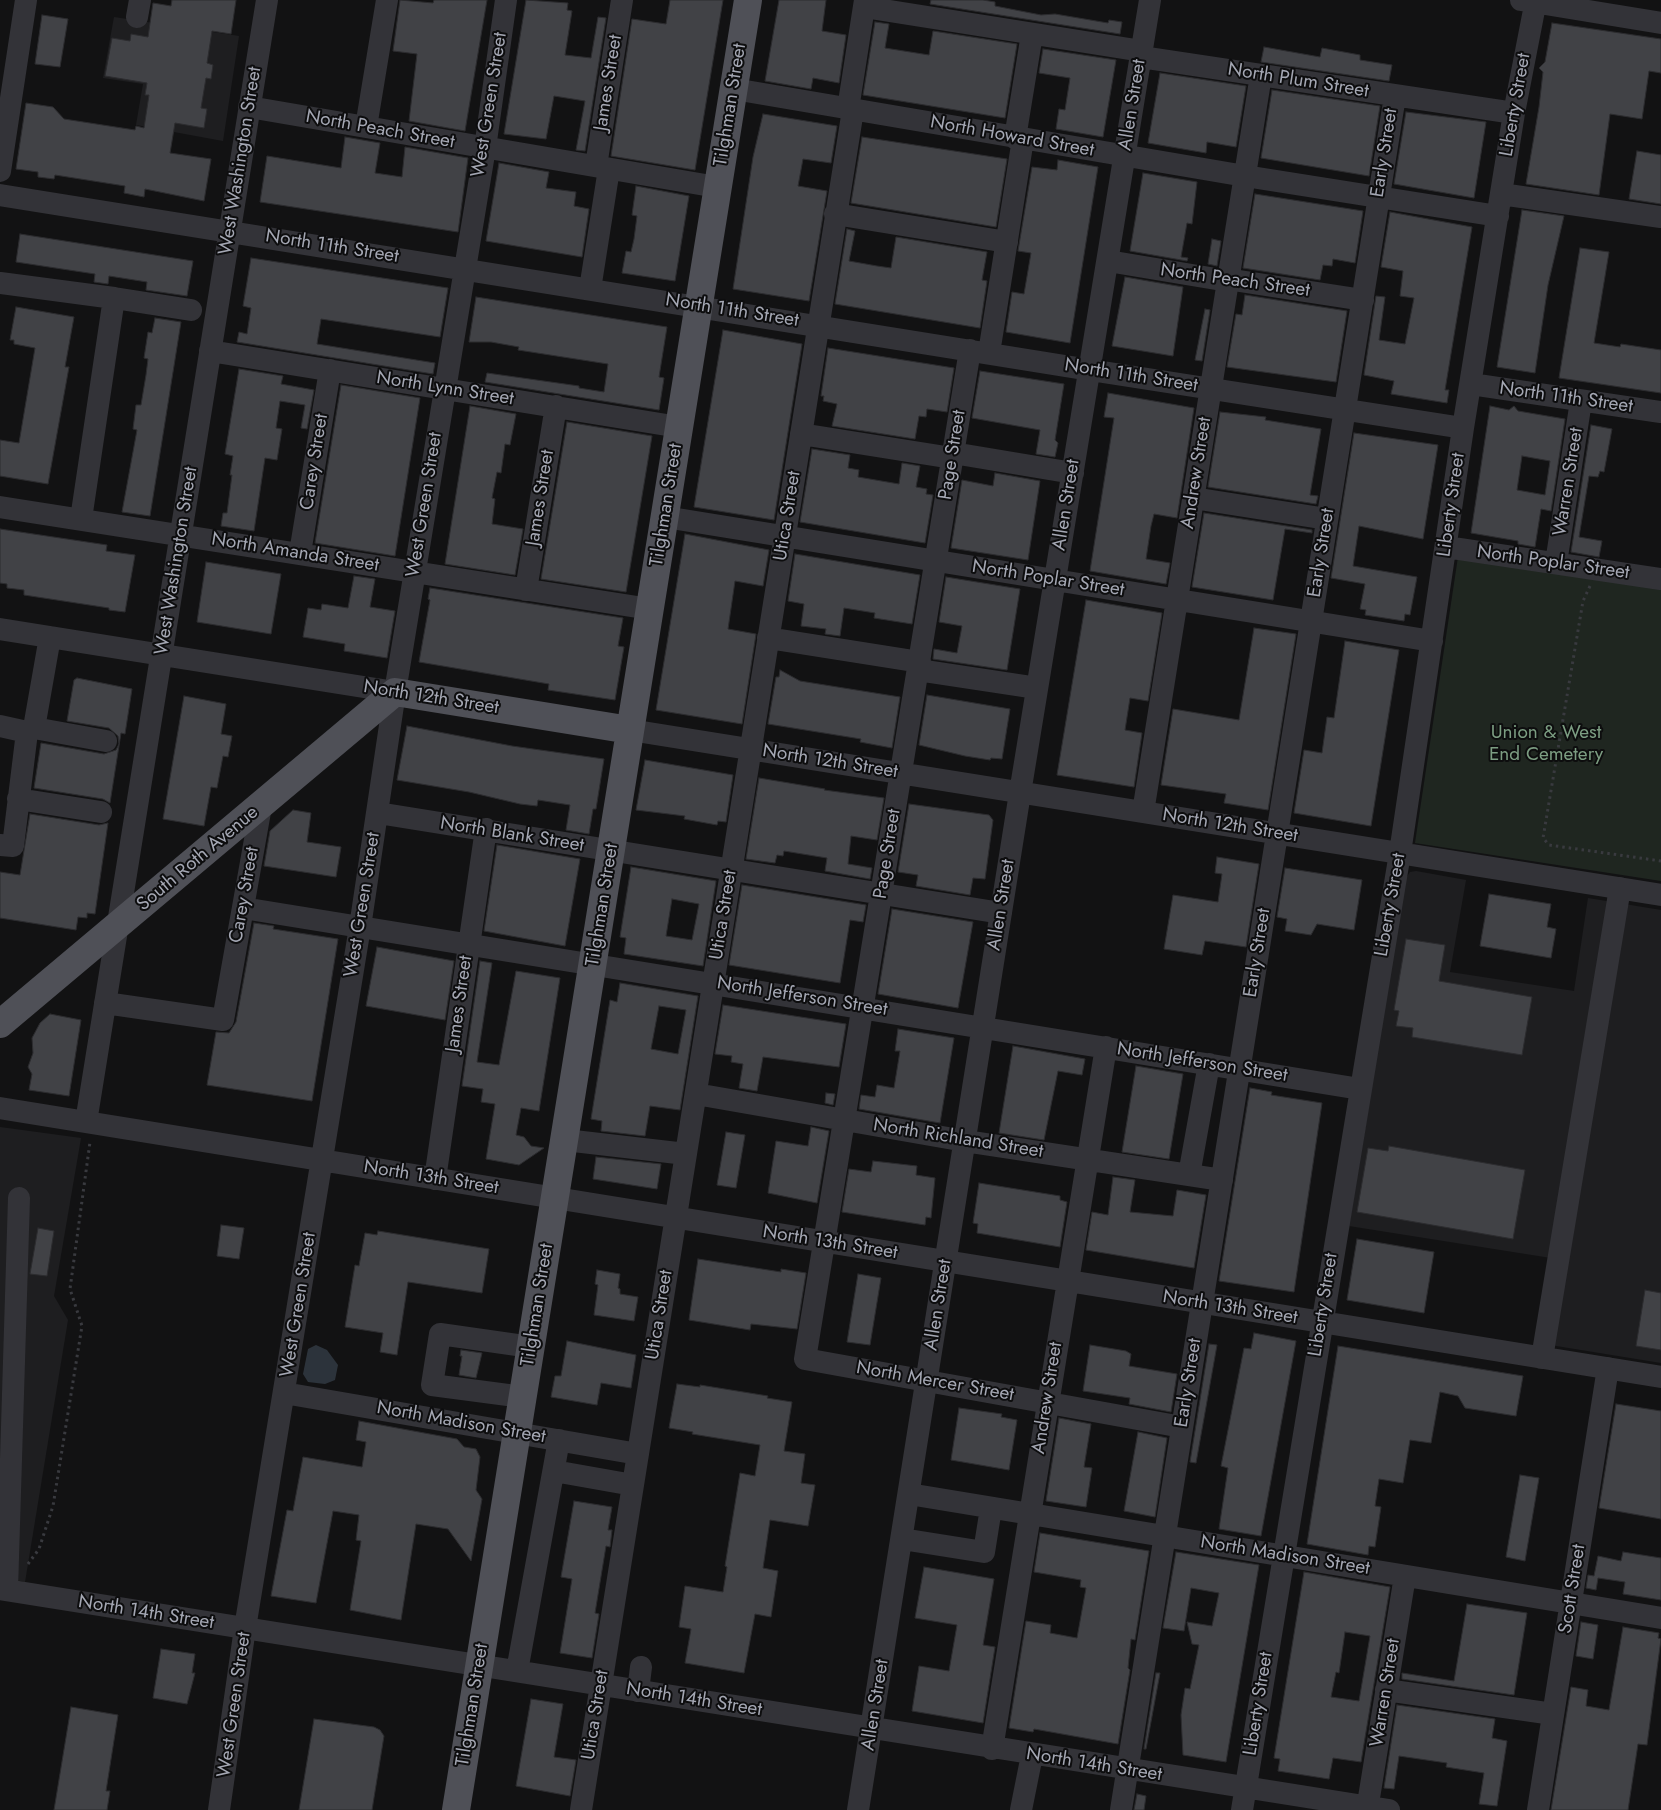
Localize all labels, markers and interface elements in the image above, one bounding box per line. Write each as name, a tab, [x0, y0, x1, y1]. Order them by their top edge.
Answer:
street label: West Green Street	[467, 31, 513, 179]
street label: James Street	[590, 33, 628, 133]
street label: Tilghman Street	[710, 42, 752, 168]
street label: Liberty Street	[1496, 52, 1536, 158]
street label: Allen Street	[1115, 58, 1151, 152]
street label: North Plum Street	[1226, 59, 1370, 103]
street label: West Washington Street	[215, 65, 267, 257]
street label: North Peach Street	[304, 106, 456, 154]
street label: Early Street	[1367, 107, 1403, 199]
street label: North Howard Street	[928, 111, 1096, 163]
street label: North 11th Street	[264, 225, 400, 269]
street label: North Peach Street	[1159, 259, 1311, 303]
street label: North 11th Street	[664, 289, 800, 333]
street label: North 11th Street	[1063, 354, 1199, 398]
street label: North Lynn Street	[375, 367, 515, 411]
street label: North 11th Street	[1498, 377, 1634, 419]
street label: Page Street	[935, 408, 971, 502]
street label: Carey Street	[296, 412, 334, 512]
street label: Andrew Street	[1177, 415, 1217, 531]
street label: Warren Street	[1549, 426, 1589, 538]
street label: West Green Street	[402, 431, 448, 579]
street label: Tilghman Street	[646, 442, 688, 568]
street label: James Street	[522, 448, 560, 548]
street label: Liberty Street	[1433, 452, 1471, 558]
street label: Allen Street	[1049, 458, 1085, 552]
street label: West Washington Street	[151, 465, 203, 657]
street label: Utica Street	[770, 469, 806, 563]
street label: Early Street	[1304, 507, 1340, 599]
street label: North Amanda Street	[210, 528, 380, 578]
street label: North Poplar Street	[1475, 541, 1631, 585]
street label: North Poplar Street	[970, 556, 1126, 602]
street label: North 12th Street	[362, 676, 500, 720]
park label: Union & West End Cemetery	[1489, 722, 1603, 766]
street label: North 12th Street	[761, 740, 899, 784]
street label: South Roth Avenue	[133, 802, 263, 916]
street label: North 12th Street	[1161, 804, 1299, 848]
street label: Page Street	[870, 807, 906, 901]
street label: North Blank Street	[438, 812, 586, 858]
street label: West Green Street	[340, 831, 386, 979]
street label: Tilghman Street	[582, 842, 624, 968]
street label: Carey Street	[225, 845, 265, 945]
street label: Liberty Street	[1371, 852, 1411, 958]
street label: Allen Street	[984, 858, 1020, 952]
street label: Utica Street	[706, 868, 742, 962]
street label: Early Street	[1240, 907, 1276, 999]
street label: James Street	[442, 954, 478, 1054]
street label: North Jefferson Street	[715, 972, 889, 1022]
street label: North Jefferson Street	[1115, 1038, 1289, 1088]
street label: North Richland Street	[871, 1114, 1045, 1164]
street label: North 13th Street	[362, 1156, 500, 1200]
street label: North 13th Street	[761, 1221, 899, 1265]
street label: West Green Street	[276, 1231, 322, 1379]
street label: Tilghman Street	[517, 1242, 559, 1368]
street label: Liberty Street	[1305, 1252, 1343, 1358]
street label: Allen Street	[921, 1258, 957, 1352]
street label: Utica Street	[642, 1268, 678, 1362]
street label: North 13th Street	[1161, 1286, 1299, 1330]
street label: Early Street	[1171, 1337, 1207, 1429]
street label: Andrew Street	[1028, 1340, 1068, 1456]
street label: North Mercer Street	[854, 1357, 1016, 1407]
street label: North Madison Street	[375, 1397, 547, 1449]
street label: North Madison Street	[1199, 1531, 1371, 1581]
street label: Scott Street	[1555, 1543, 1591, 1635]
street label: North 14th Street	[77, 1591, 215, 1635]
street label: West Green Street	[214, 1631, 256, 1779]
street label: Warren Street	[1366, 1637, 1406, 1749]
street label: Tilghman Street	[452, 1642, 494, 1768]
street label: Liberty Street	[1240, 1651, 1278, 1757]
street label: Allen Street	[858, 1658, 894, 1752]
street label: Utica Street	[578, 1668, 614, 1762]
street label: North 14th Street	[625, 1678, 763, 1722]
street label: North 14th Street	[1025, 1743, 1163, 1787]

